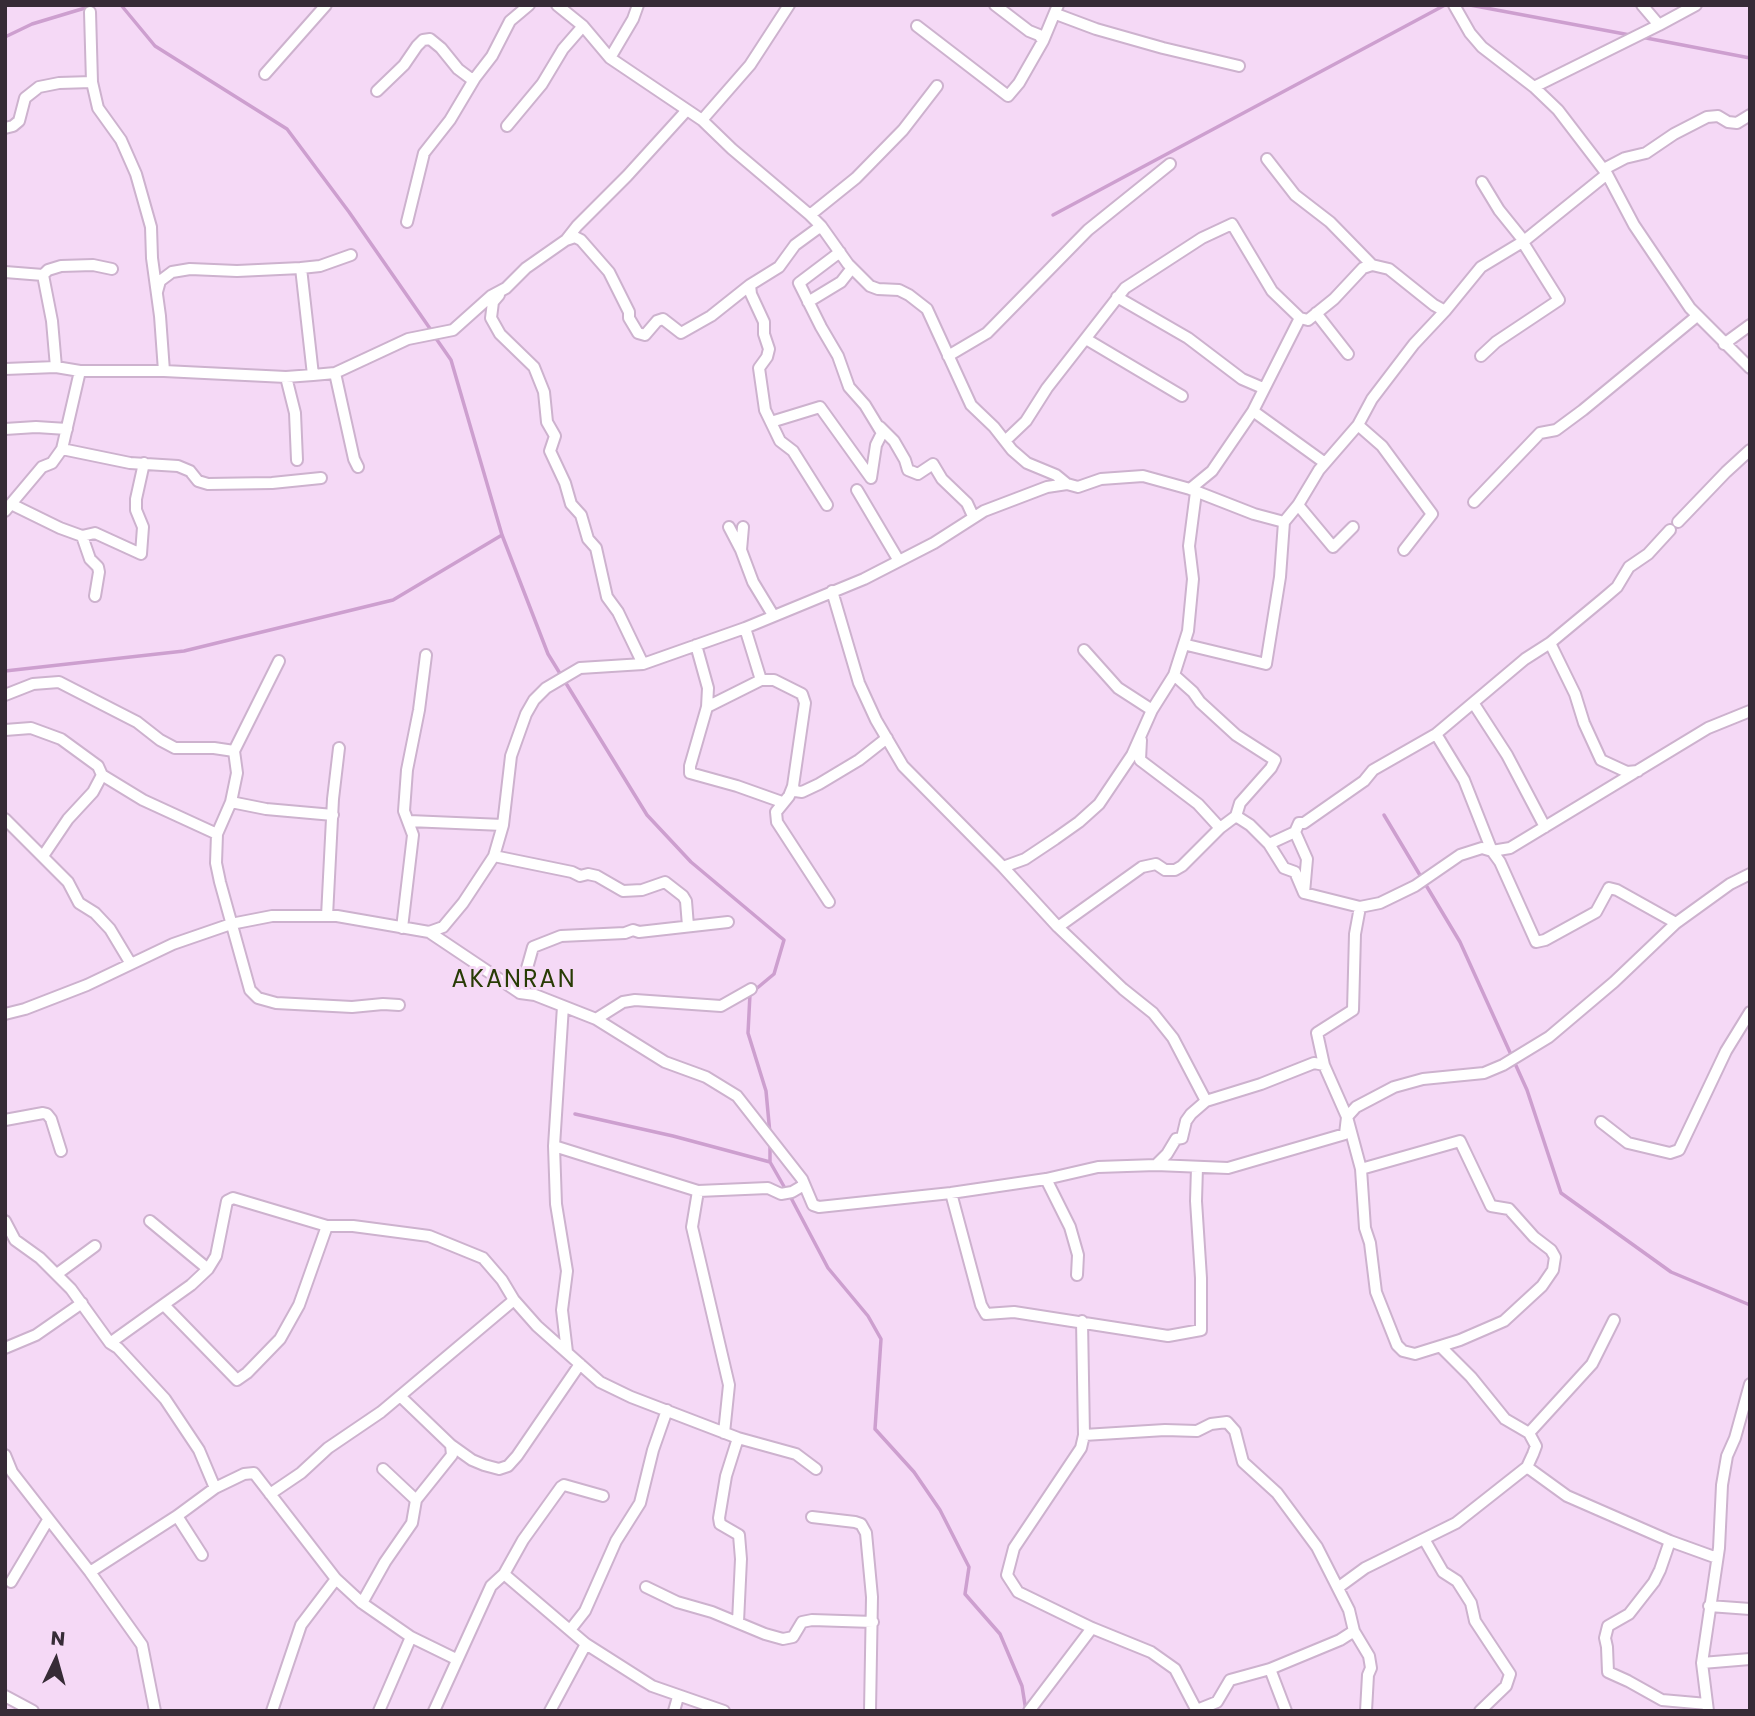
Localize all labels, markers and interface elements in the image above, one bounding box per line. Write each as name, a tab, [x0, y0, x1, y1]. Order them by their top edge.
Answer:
district label: AKANRAN	[452, 967, 576, 995]
north arrow	[21, 1625, 91, 1695]
text: N	[50, 1625, 66, 1653]

